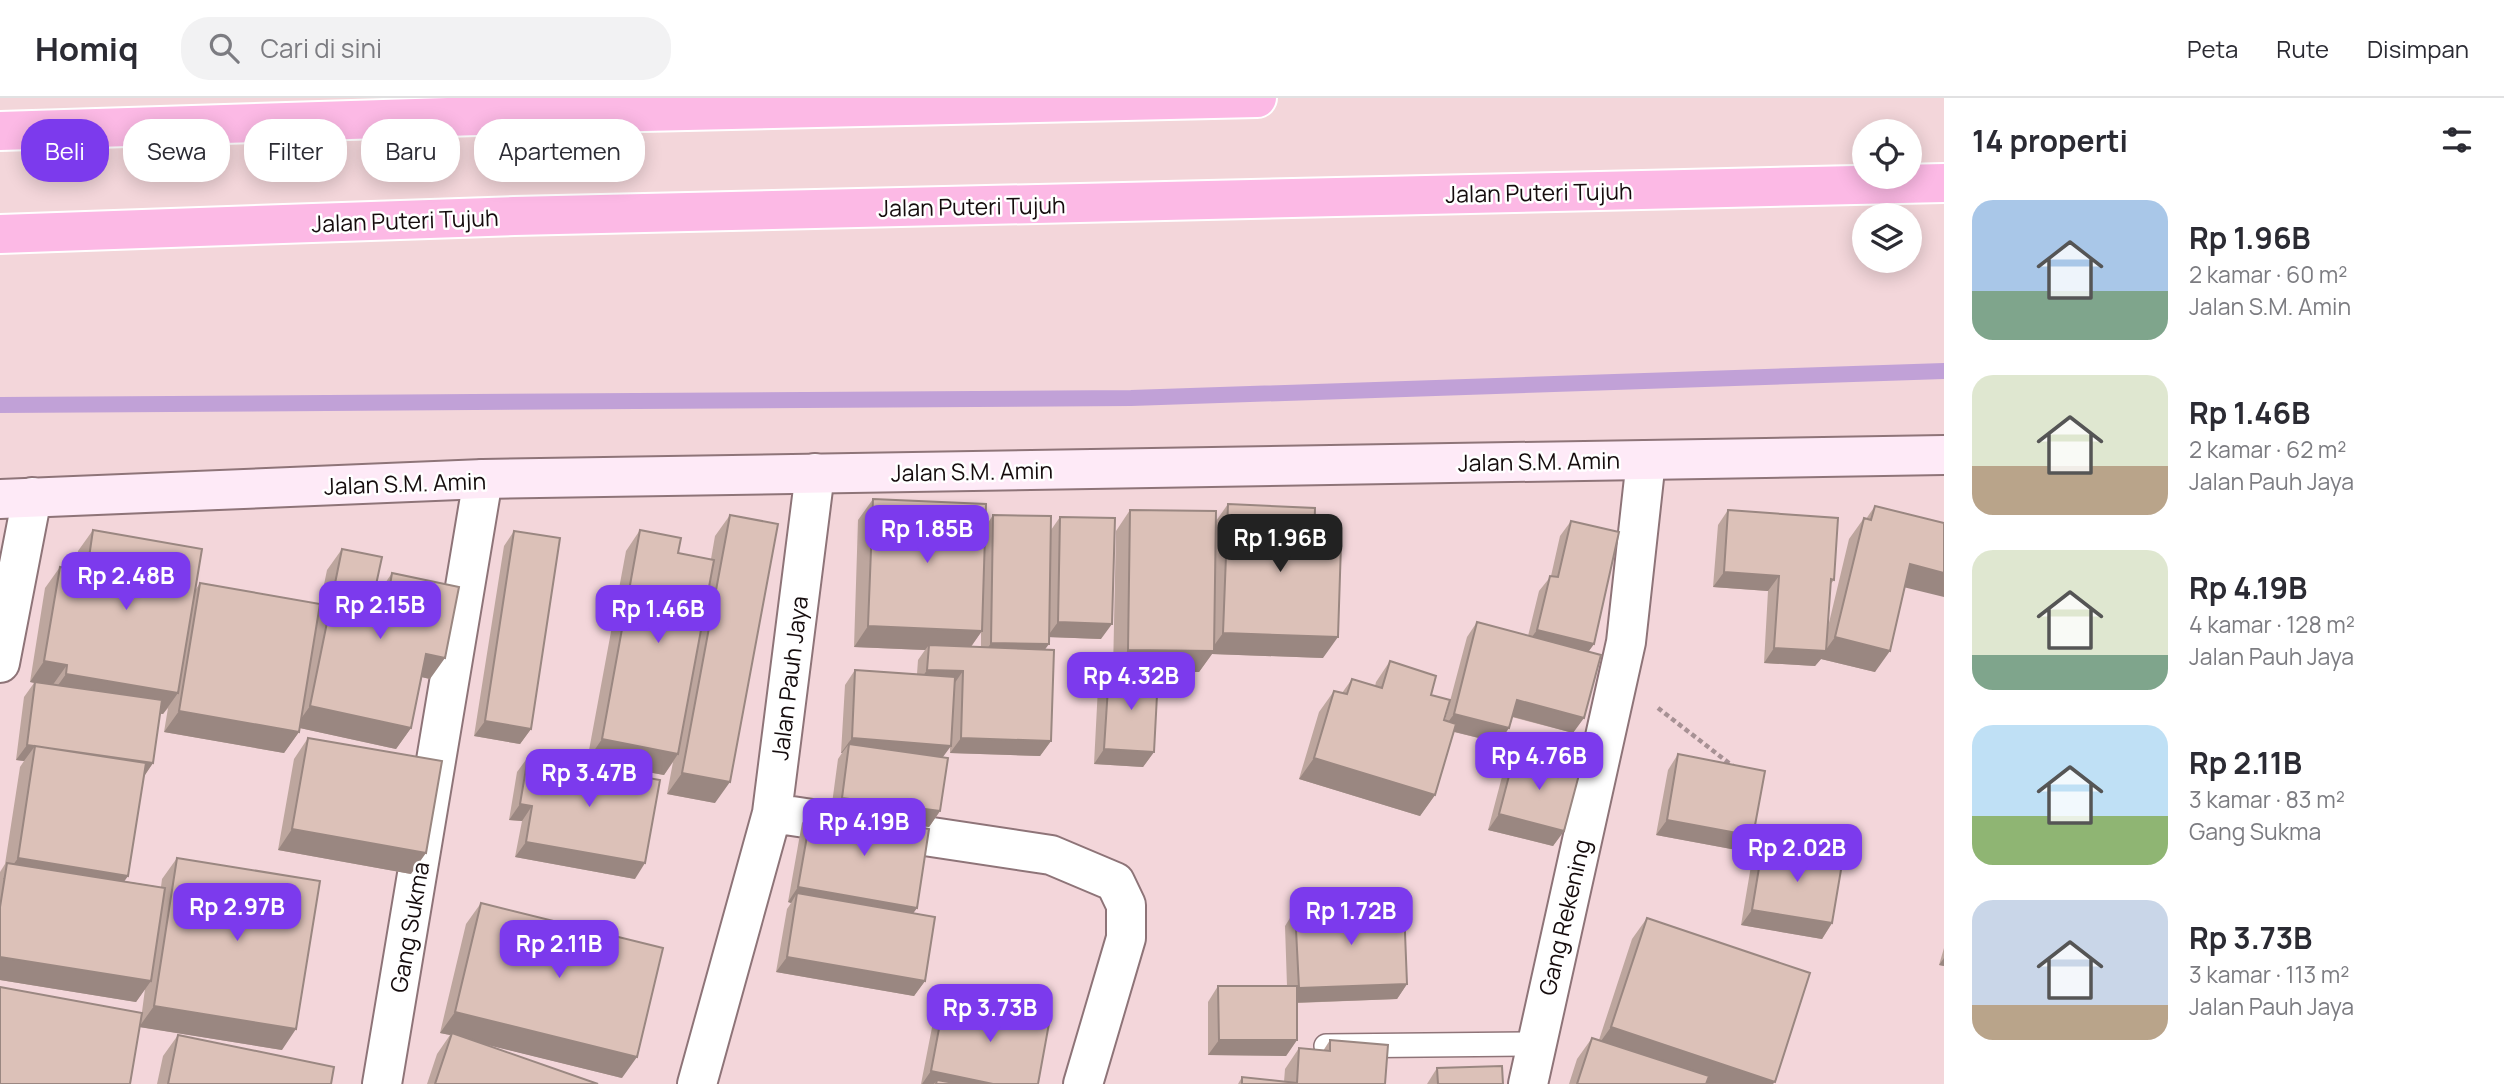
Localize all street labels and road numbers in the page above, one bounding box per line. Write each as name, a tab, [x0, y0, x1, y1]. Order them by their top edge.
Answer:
street label: Jalan Puteri Tujuh	[1445, 174, 1633, 210]
street label: Jalan Puteri Tujuh	[878, 188, 1066, 224]
street label: Jalan Puteri Tujuh	[311, 201, 499, 239]
street label: Jalan S.M. Amin	[1458, 444, 1620, 478]
street label: Jalan S.M. Amin	[891, 454, 1053, 488]
street label: Jalan S.M. Amin	[323, 464, 487, 502]
street label: Jalan Pauh Jaya	[763, 594, 815, 762]
street label: Gang Rekening	[1530, 836, 1598, 998]
street label: Gang Sukma	[382, 859, 436, 995]

